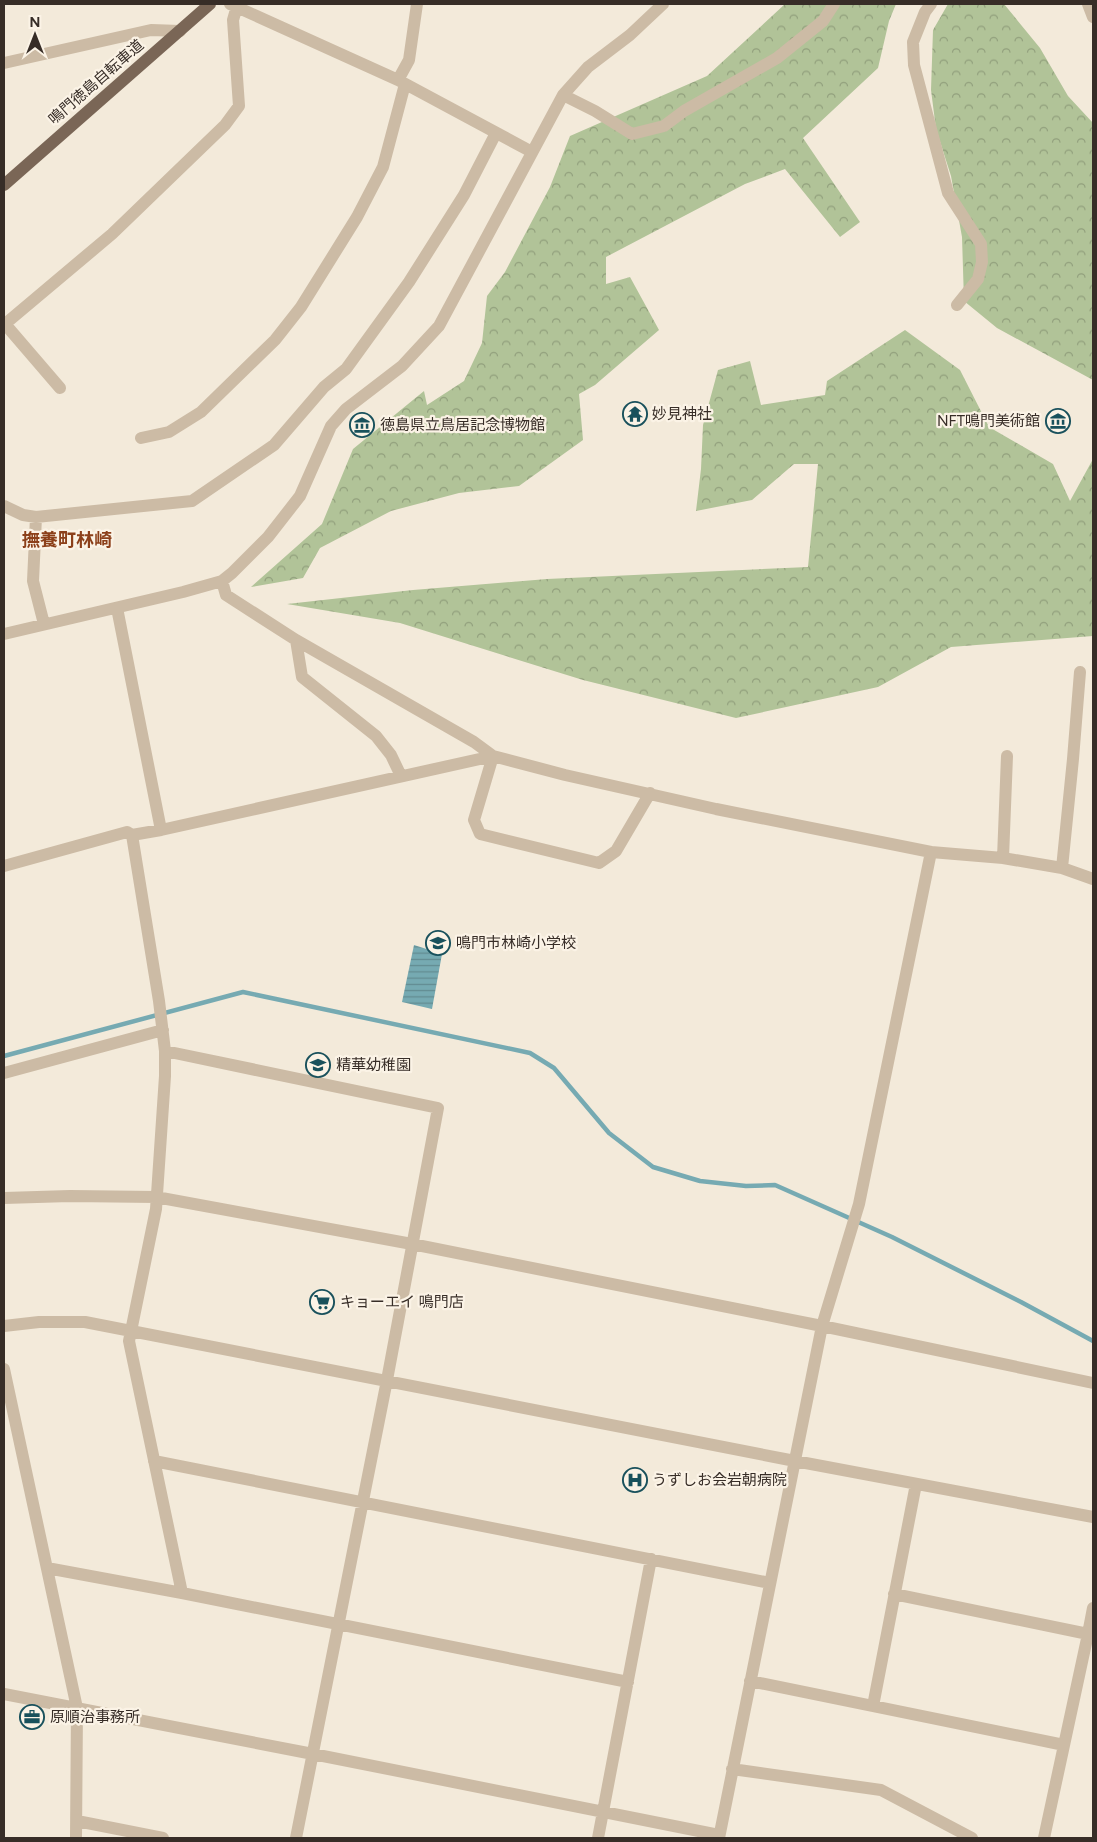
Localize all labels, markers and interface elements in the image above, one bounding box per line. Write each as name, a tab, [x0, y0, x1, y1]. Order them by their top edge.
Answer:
north arrow	[10, 10, 60, 60]
text: N	[30, 14, 40, 31]
street label: 鳴門徳島自転車道	[45, 36, 147, 128]
temple icon: 妙見神社	[622, 401, 648, 427]
place label: 妙見神社	[652, 405, 712, 423]
museum icon: NFT鳴門美術館	[1045, 408, 1071, 434]
museum icon: 徳島県立鳥居記念博物館	[349, 412, 375, 438]
place label: NFT鳴門美術館	[937, 412, 1040, 430]
place label: 徳島県立鳥居記念博物館	[380, 416, 545, 434]
district label: 撫養町林崎	[22, 529, 112, 551]
school or university icon: 鳴門市林崎小学校	[425, 930, 451, 956]
place label: 鳴門市林崎小学校	[456, 934, 576, 952]
school or university icon: 精華幼稚園	[305, 1052, 331, 1078]
place label: 精華幼稚園	[336, 1056, 411, 1074]
supermarket icon: キョーエイ 鳴門店	[309, 1289, 335, 1315]
place label: キョーエイ 鳴門店	[340, 1293, 464, 1311]
hospital icon: うずしお会岩朝病院	[622, 1467, 648, 1493]
place label: うずしお会岩朝病院	[652, 1471, 787, 1489]
office icon: 原順治事務所	[19, 1704, 45, 1730]
place label: 原順治事務所	[50, 1708, 140, 1726]

